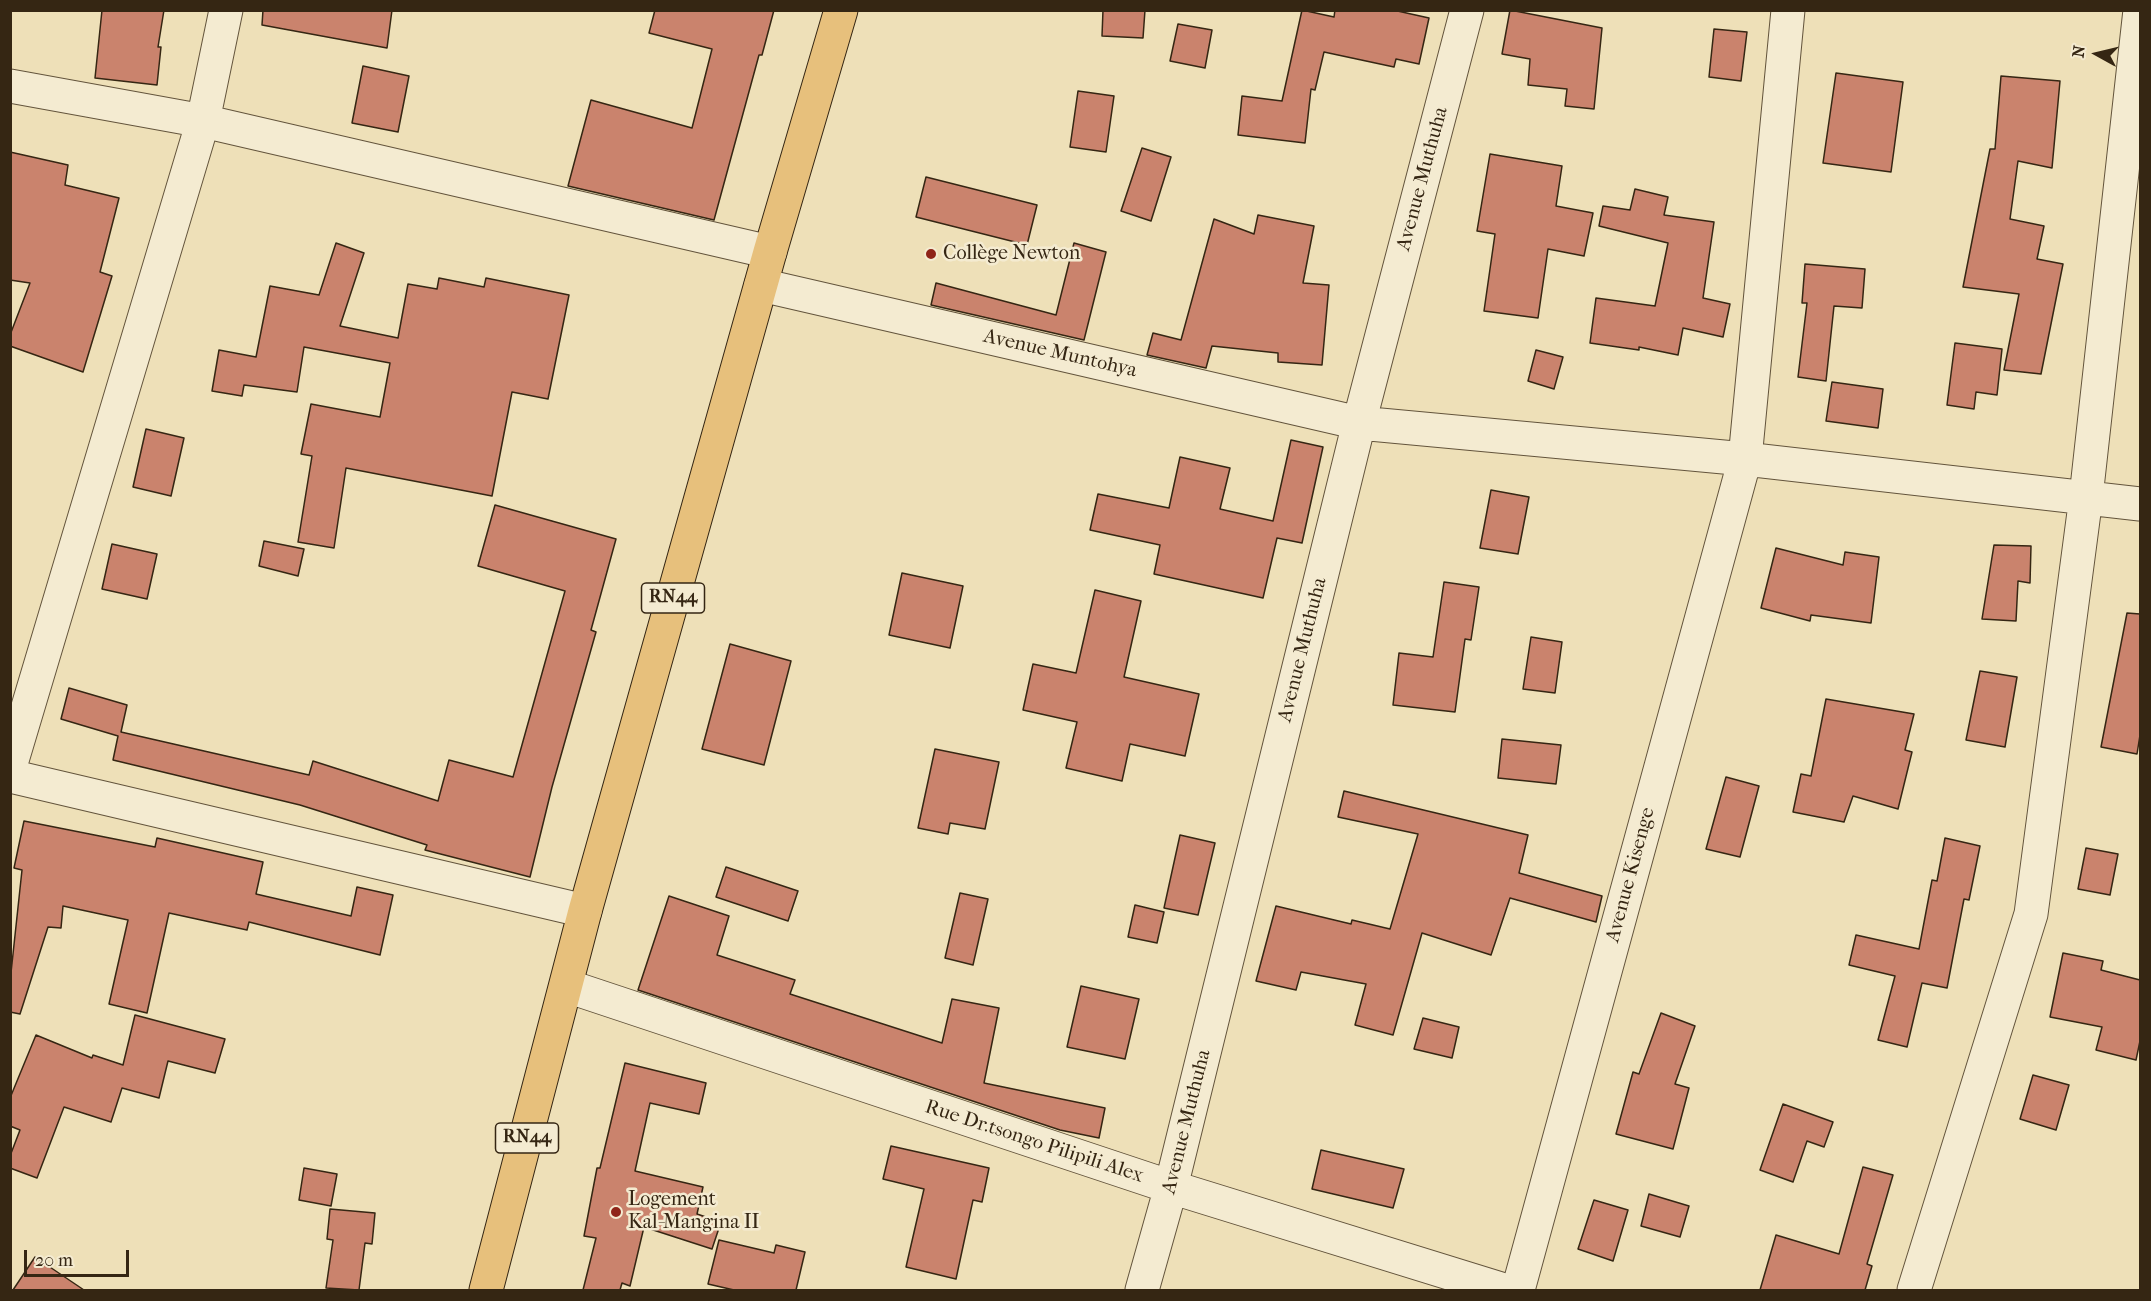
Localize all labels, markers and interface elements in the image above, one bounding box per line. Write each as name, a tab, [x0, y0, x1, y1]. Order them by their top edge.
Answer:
north arrow	[2067, 24, 2127, 84]
text: N	[2068, 44, 2089, 59]
street label: Avenue Muthuha	[1392, 104, 1454, 254]
place label: Collège Newton	[943, 242, 1080, 266]
marker: Collège Newton	[924, 247, 938, 261]
street label: Avenue Muntohya	[981, 325, 1139, 383]
street label: Avenue Muthuha	[1273, 575, 1333, 725]
road number: RN44	[642, 583, 704, 613]
street label: Avenue Kisenge	[1601, 805, 1661, 945]
street label: Avenue Muthuha	[1157, 1047, 1217, 1197]
street label: Rue Dr.tsongo Pilipili Alex	[922, 1095, 1146, 1189]
road number: RN44	[496, 1123, 558, 1153]
place label: Logement Kal-Mangina II	[628, 1188, 759, 1235]
marker: Logement Kal-Mangina II	[609, 1205, 623, 1219]
scale bar	[27, 1238, 132, 1276]
text: 20 m	[35, 1250, 73, 1271]

